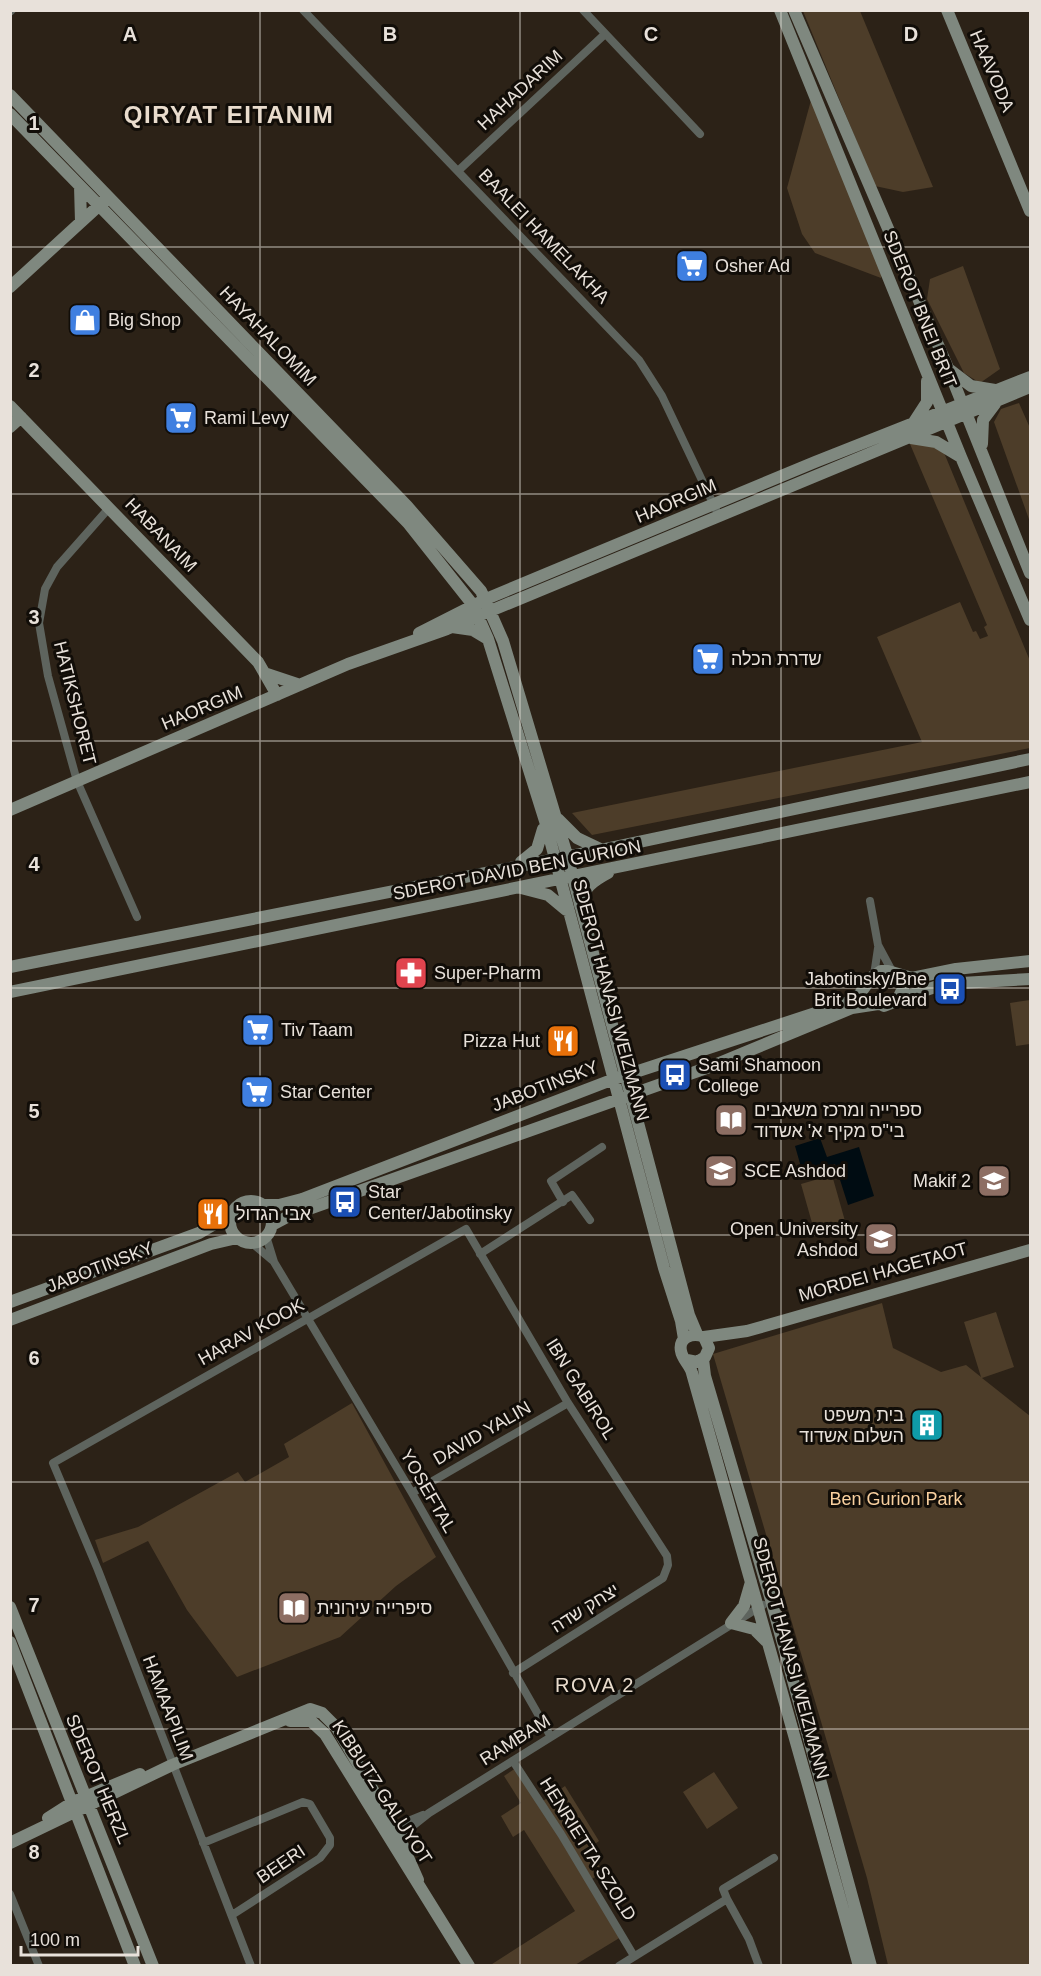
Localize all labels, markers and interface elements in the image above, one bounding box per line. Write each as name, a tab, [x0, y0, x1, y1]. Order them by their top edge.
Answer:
text: A	[123, 23, 137, 45]
text: B	[383, 23, 397, 45]
text: C	[644, 23, 658, 45]
text: D	[904, 23, 918, 45]
street label: HAAVODA	[966, 27, 1018, 115]
street label: HAHADARIM	[474, 46, 566, 134]
district label: QIRYAT EITANIM	[124, 101, 334, 128]
text: 1	[28, 112, 40, 134]
street label: BAALEI HAMELAKHA	[475, 165, 613, 307]
street label: SDEROT BNEI BRIT	[879, 228, 961, 390]
supermarket icon: Osher Ad	[674, 248, 710, 284]
place label: Osher Ad	[715, 256, 790, 276]
street label: HAYAHALOMIM	[216, 282, 320, 390]
shop icon: Big Shop	[67, 302, 103, 338]
place label: Big Shop	[108, 310, 181, 330]
text: 2	[28, 359, 40, 381]
supermarket icon: Rami Levy	[163, 400, 199, 436]
place label: Rami Levy	[204, 408, 289, 428]
street label: HAORGIM	[633, 475, 719, 527]
street label: HABANAIM	[121, 494, 201, 576]
text: 3	[28, 606, 40, 628]
street label: HATIKSHORET	[50, 639, 100, 767]
supermarket icon: שדרת הכלה	[690, 641, 726, 677]
place label: שדרת הכלה	[731, 649, 822, 669]
street label: HAORGIM	[159, 682, 245, 734]
street label: SDEROT DAVID BEN GURION	[391, 836, 643, 904]
text: 4	[28, 853, 40, 875]
street label: SDEROT HANASI WEIZMANN	[569, 877, 653, 1123]
pharmacy icon: Super-Pharm	[393, 955, 429, 991]
place label: Super-Pharm	[434, 963, 541, 983]
place label: Jabotinsky/Bne Brit Boulevard	[805, 969, 927, 1010]
bus stop icon: Jabotinsky/Bne Brit Boulevard	[932, 971, 968, 1007]
supermarket icon: Tiv Taam	[240, 1012, 276, 1048]
place label: Tiv Taam	[281, 1020, 353, 1040]
restaurant icon: Pizza Hut	[545, 1023, 581, 1059]
place label: Pizza Hut	[463, 1031, 540, 1051]
place label: Sami Shamoon College	[698, 1055, 821, 1096]
street label: JABOTINSKY	[489, 1057, 601, 1115]
bus stop icon: Sami Shamoon College	[657, 1057, 693, 1093]
supermarket icon: Star Center	[239, 1074, 275, 1110]
place label: Star Center	[280, 1082, 372, 1102]
text: 5	[28, 1100, 40, 1122]
place label: ספרייה ומרכז משאבים בי"ס מקיף א' אשדוד	[754, 1100, 922, 1141]
library icon: ספרייה ומרכז משאבים בי"ס מקיף א' אשדוד	[713, 1102, 749, 1138]
school or university icon: SCE Ashdod	[703, 1153, 739, 1189]
place label: SCE Ashdod	[744, 1161, 846, 1181]
school or university icon: Makif 2	[976, 1163, 1012, 1199]
place label: Makif 2	[913, 1171, 971, 1191]
place label: Star Center/Jabotinsky	[368, 1182, 512, 1223]
bus stop icon: Star Center/Jabotinsky	[327, 1184, 363, 1220]
restaurant icon: אבי הגדול	[195, 1196, 231, 1232]
place label: אבי הגדול	[236, 1204, 312, 1224]
place label: Open University Ashdod	[730, 1219, 858, 1260]
school or university icon: Open University Ashdod	[863, 1221, 899, 1257]
street label: JABOTINSKY	[44, 1238, 156, 1296]
street label: MORDEI HAGETAOT	[796, 1238, 970, 1306]
street label: HARAV KOOK	[195, 1295, 307, 1369]
street label: IBN GABIROL	[542, 1335, 620, 1443]
text: 6	[28, 1347, 40, 1369]
street label: DAVID YALIN	[430, 1397, 534, 1469]
place label: בית משפט השלום אשדוד	[799, 1405, 904, 1446]
building icon: בית משפט השלום אשדוד	[909, 1407, 945, 1443]
street label: YOSEFTAL	[396, 1446, 460, 1536]
park label: Ben Gurion Park	[829, 1489, 964, 1509]
street label: SDEROT HANASI WEIZMANN	[749, 1535, 833, 1781]
street label: יצחק שדה	[548, 1579, 622, 1637]
library icon: סיפרייה עירונית	[276, 1590, 312, 1626]
text: 7	[28, 1594, 40, 1616]
place label: סיפרייה עירונית	[317, 1598, 432, 1618]
street label: HAMAAPILIM	[139, 1653, 197, 1763]
district label: ROVA 2	[555, 1674, 635, 1696]
street label: SDEROT HERZL	[62, 1711, 134, 1847]
street label: RAMBAM	[476, 1711, 554, 1769]
street label: KIBBUTZ GALUYOT	[328, 1717, 436, 1867]
street label: HENRIETTA SZOLD	[536, 1774, 640, 1924]
text: 8	[28, 1841, 40, 1863]
street label: BEERI	[253, 1841, 309, 1887]
scale bar	[21, 1919, 138, 1957]
text: 100 m	[30, 1930, 80, 1950]

